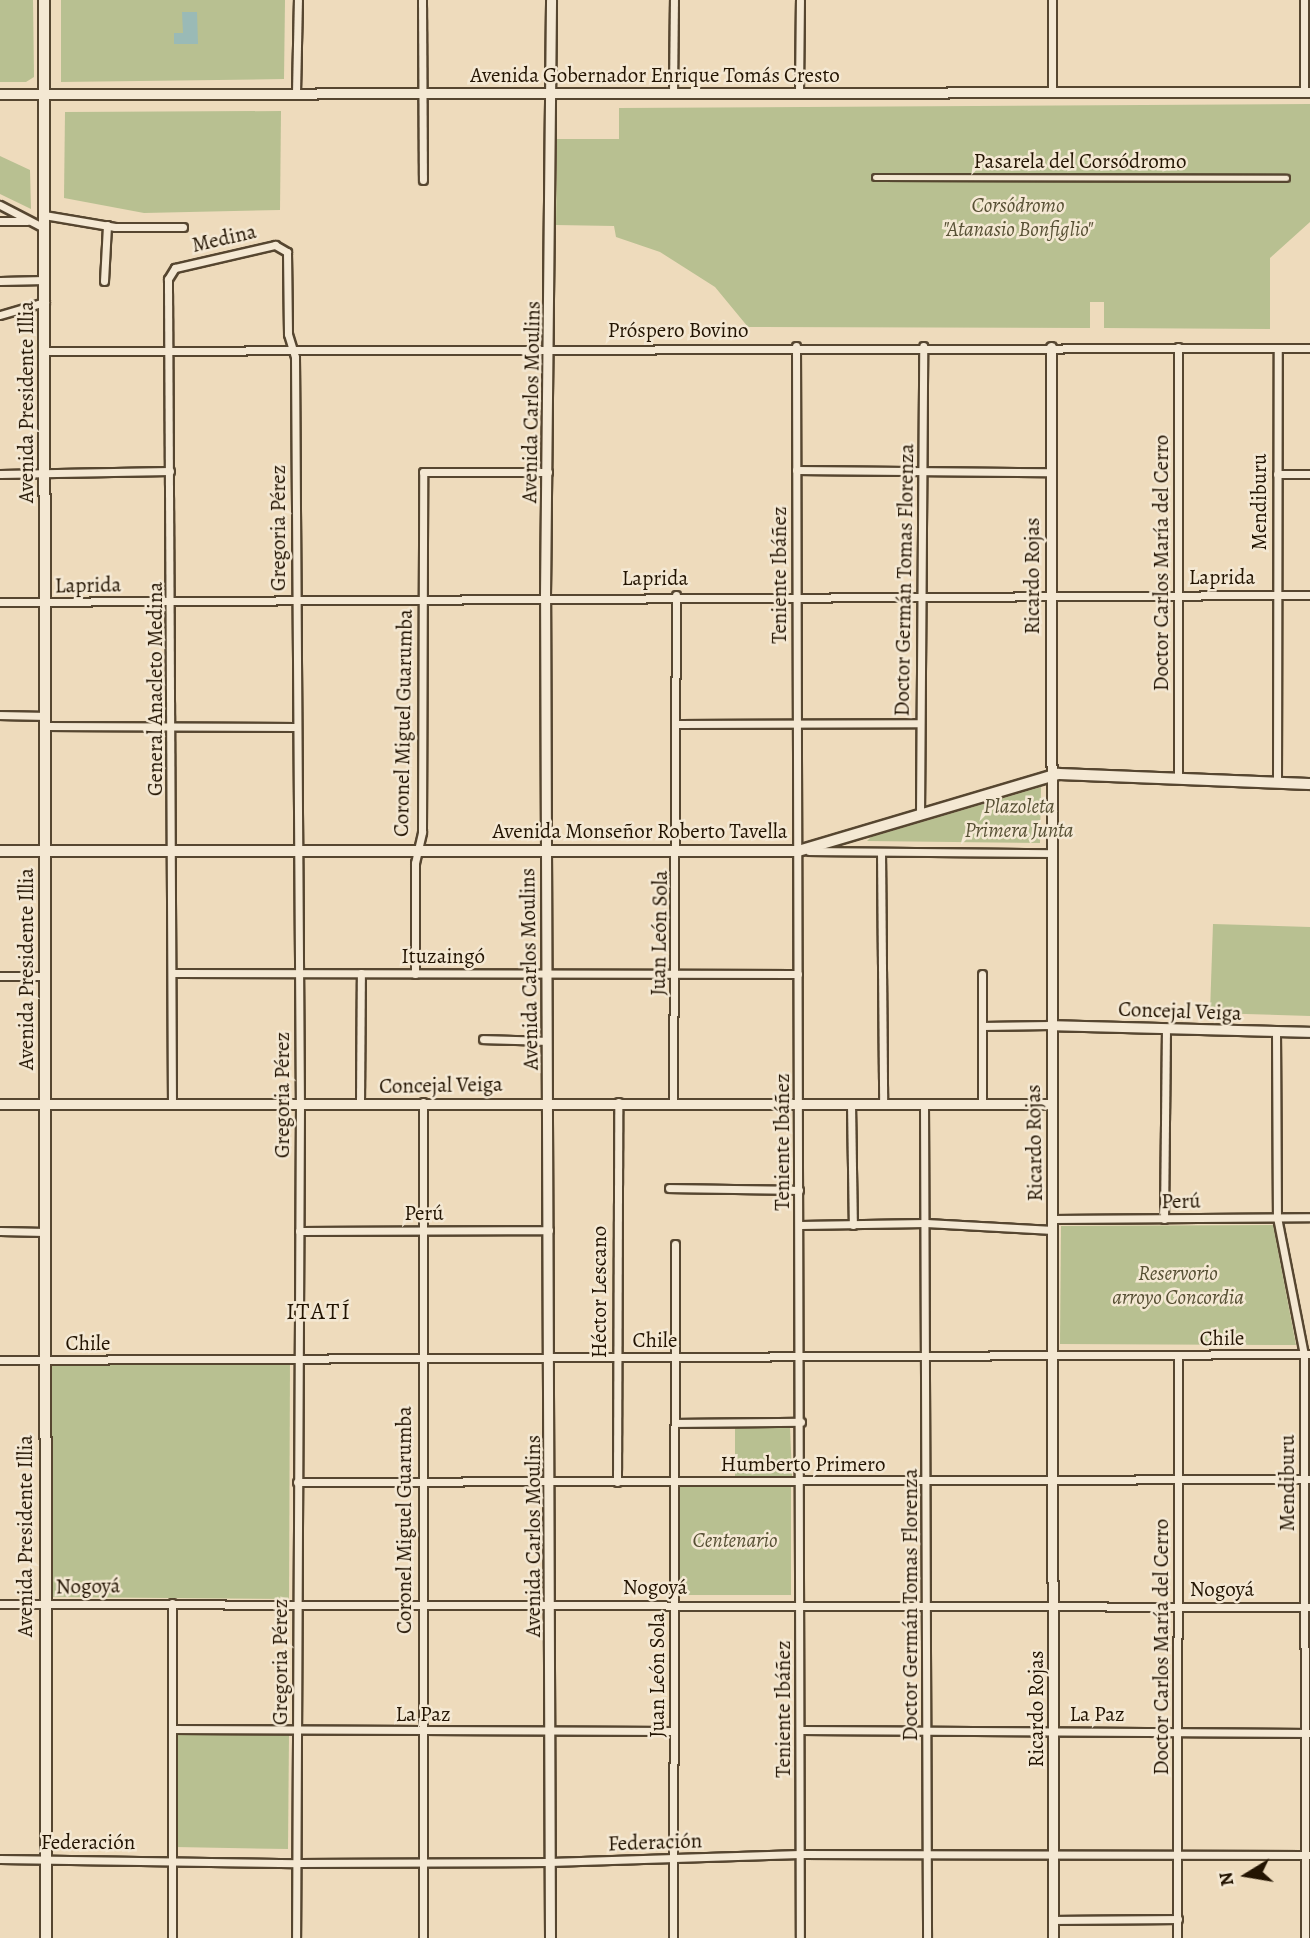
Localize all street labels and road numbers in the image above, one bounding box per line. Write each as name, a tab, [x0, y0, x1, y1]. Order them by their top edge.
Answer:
street label: Avenida Gobernador Enrique Tomás Cresto	[470, 62, 840, 88]
street label: Pasarela del Corsódromo	[973, 148, 1187, 174]
street label: Medina	[189, 218, 259, 258]
street label: Avenida Presidente Illia	[13, 301, 39, 503]
street label: Avenida Carlos Moulins	[517, 301, 545, 503]
street label: Próspero Bovino	[608, 317, 748, 343]
street label: Doctor Carlos María del Cerro	[1148, 435, 1174, 691]
street label: Doctor Germán Tomas Florenza	[889, 443, 919, 717]
street label: Mendiburu	[1246, 454, 1272, 550]
street label: Gregoria Pérez	[265, 465, 291, 591]
street label: Teniente Ibáñez	[766, 506, 792, 644]
street label: Ricardo Rojas	[1019, 518, 1045, 634]
street label: Laprida	[1189, 564, 1255, 590]
street label: Laprida	[622, 565, 688, 591]
street label: Laprida	[55, 572, 121, 598]
street label: General Anacleto Medina	[142, 582, 168, 796]
street label: Coronel Miguel Guarumba	[388, 609, 418, 837]
street label: Avenida Monseñor Roberto Tavella	[492, 818, 788, 844]
street label: Avenida Presidente Illia	[13, 868, 39, 1070]
street label: Avenida Carlos Moulins	[515, 868, 543, 1070]
street label: Juan León Sola	[645, 870, 673, 996]
street label: Ituzaingó	[401, 943, 485, 969]
street label: Concejal Veiga	[1118, 996, 1242, 1026]
street label: Gregoria Pérez	[269, 1032, 295, 1158]
street label: Concejal Veiga	[379, 1071, 503, 1099]
street label: Teniente Ibáñez	[769, 1073, 795, 1211]
street label: Ricardo Rojas	[1020, 1084, 1048, 1202]
street label: Perú	[1161, 1188, 1201, 1214]
street label: Perú	[404, 1200, 444, 1226]
street label: Héctor Lescano	[586, 1226, 612, 1358]
street label: Chile	[1199, 1325, 1245, 1351]
street label: Chile	[633, 1327, 677, 1353]
street label: Chile	[66, 1330, 110, 1356]
street label: Coronel Miguel Guarumba	[391, 1406, 417, 1634]
street label: Avenida Presidente Illia	[12, 1435, 38, 1637]
street label: Avenida Carlos Moulins	[520, 1435, 546, 1637]
street label: Mendiburu	[1274, 1435, 1300, 1531]
street label: Humberto Primero	[721, 1451, 885, 1477]
street label: Doctor Germán Tomas Florenza	[897, 1469, 923, 1741]
street label: Doctor Carlos María del Cerro	[1148, 1519, 1174, 1775]
street label: Nogoyá	[55, 1573, 121, 1599]
street label: Nogoyá	[623, 1574, 687, 1600]
street label: Nogoyá	[1190, 1576, 1254, 1602]
street label: Gregoria Pérez	[267, 1599, 293, 1725]
street label: Juan León Sola	[644, 1612, 670, 1738]
street label: Teniente Ibáñez	[770, 1640, 796, 1778]
street label: Ricardo Rojas	[1023, 1651, 1049, 1767]
street label: La Paz	[395, 1701, 451, 1727]
street label: La Paz	[1069, 1701, 1125, 1727]
street label: Federación	[607, 1828, 703, 1856]
street label: Federación	[41, 1829, 135, 1855]

